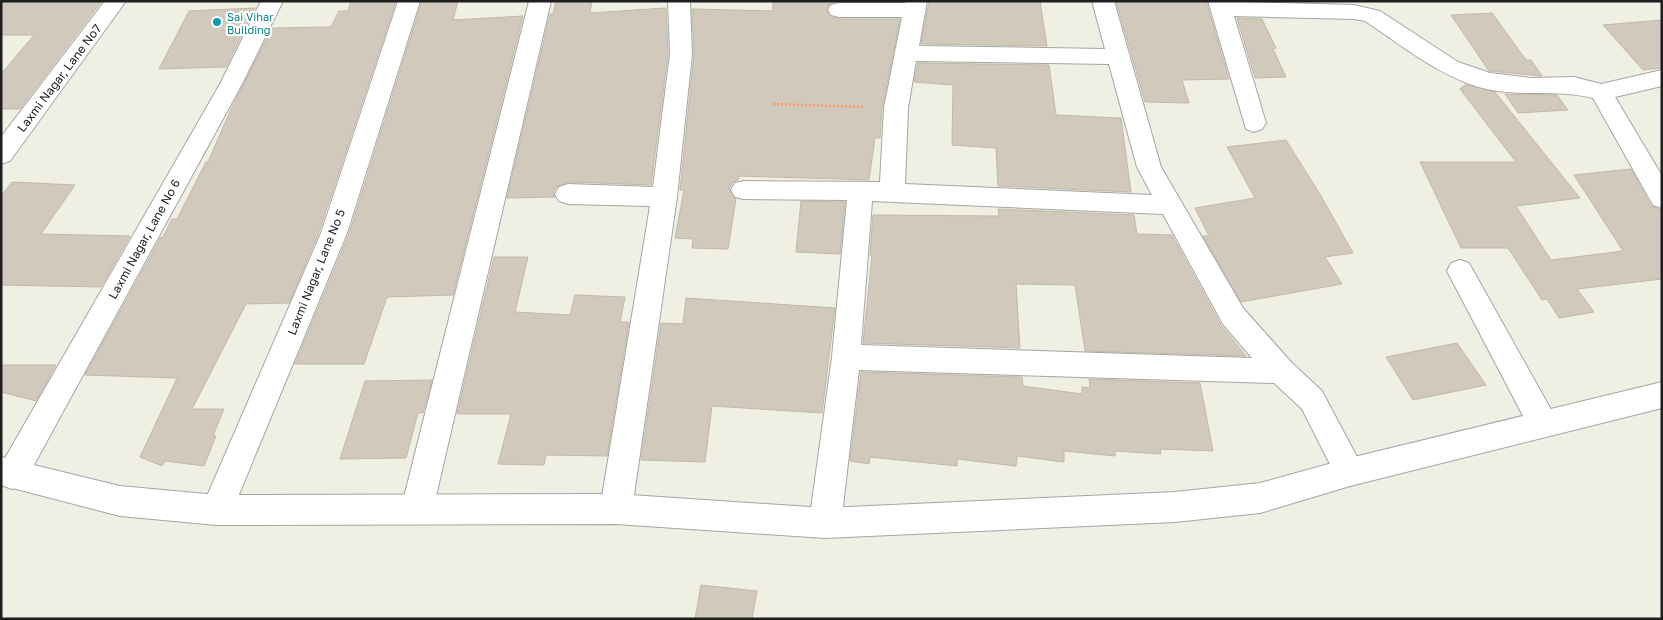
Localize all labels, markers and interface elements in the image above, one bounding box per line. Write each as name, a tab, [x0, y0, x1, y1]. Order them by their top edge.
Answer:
place label: Sai Vihar Building	[227, 10, 274, 36]
marker: Sai Vihar Building	[211, 16, 223, 28]
street label: Laxmi Nagar, Lane No7	[14, 21, 104, 135]
street label: Laxmi Nagar, Lane No 6	[105, 176, 183, 302]
street label: Laxmi Nagar, Lane No 5	[284, 207, 348, 337]

